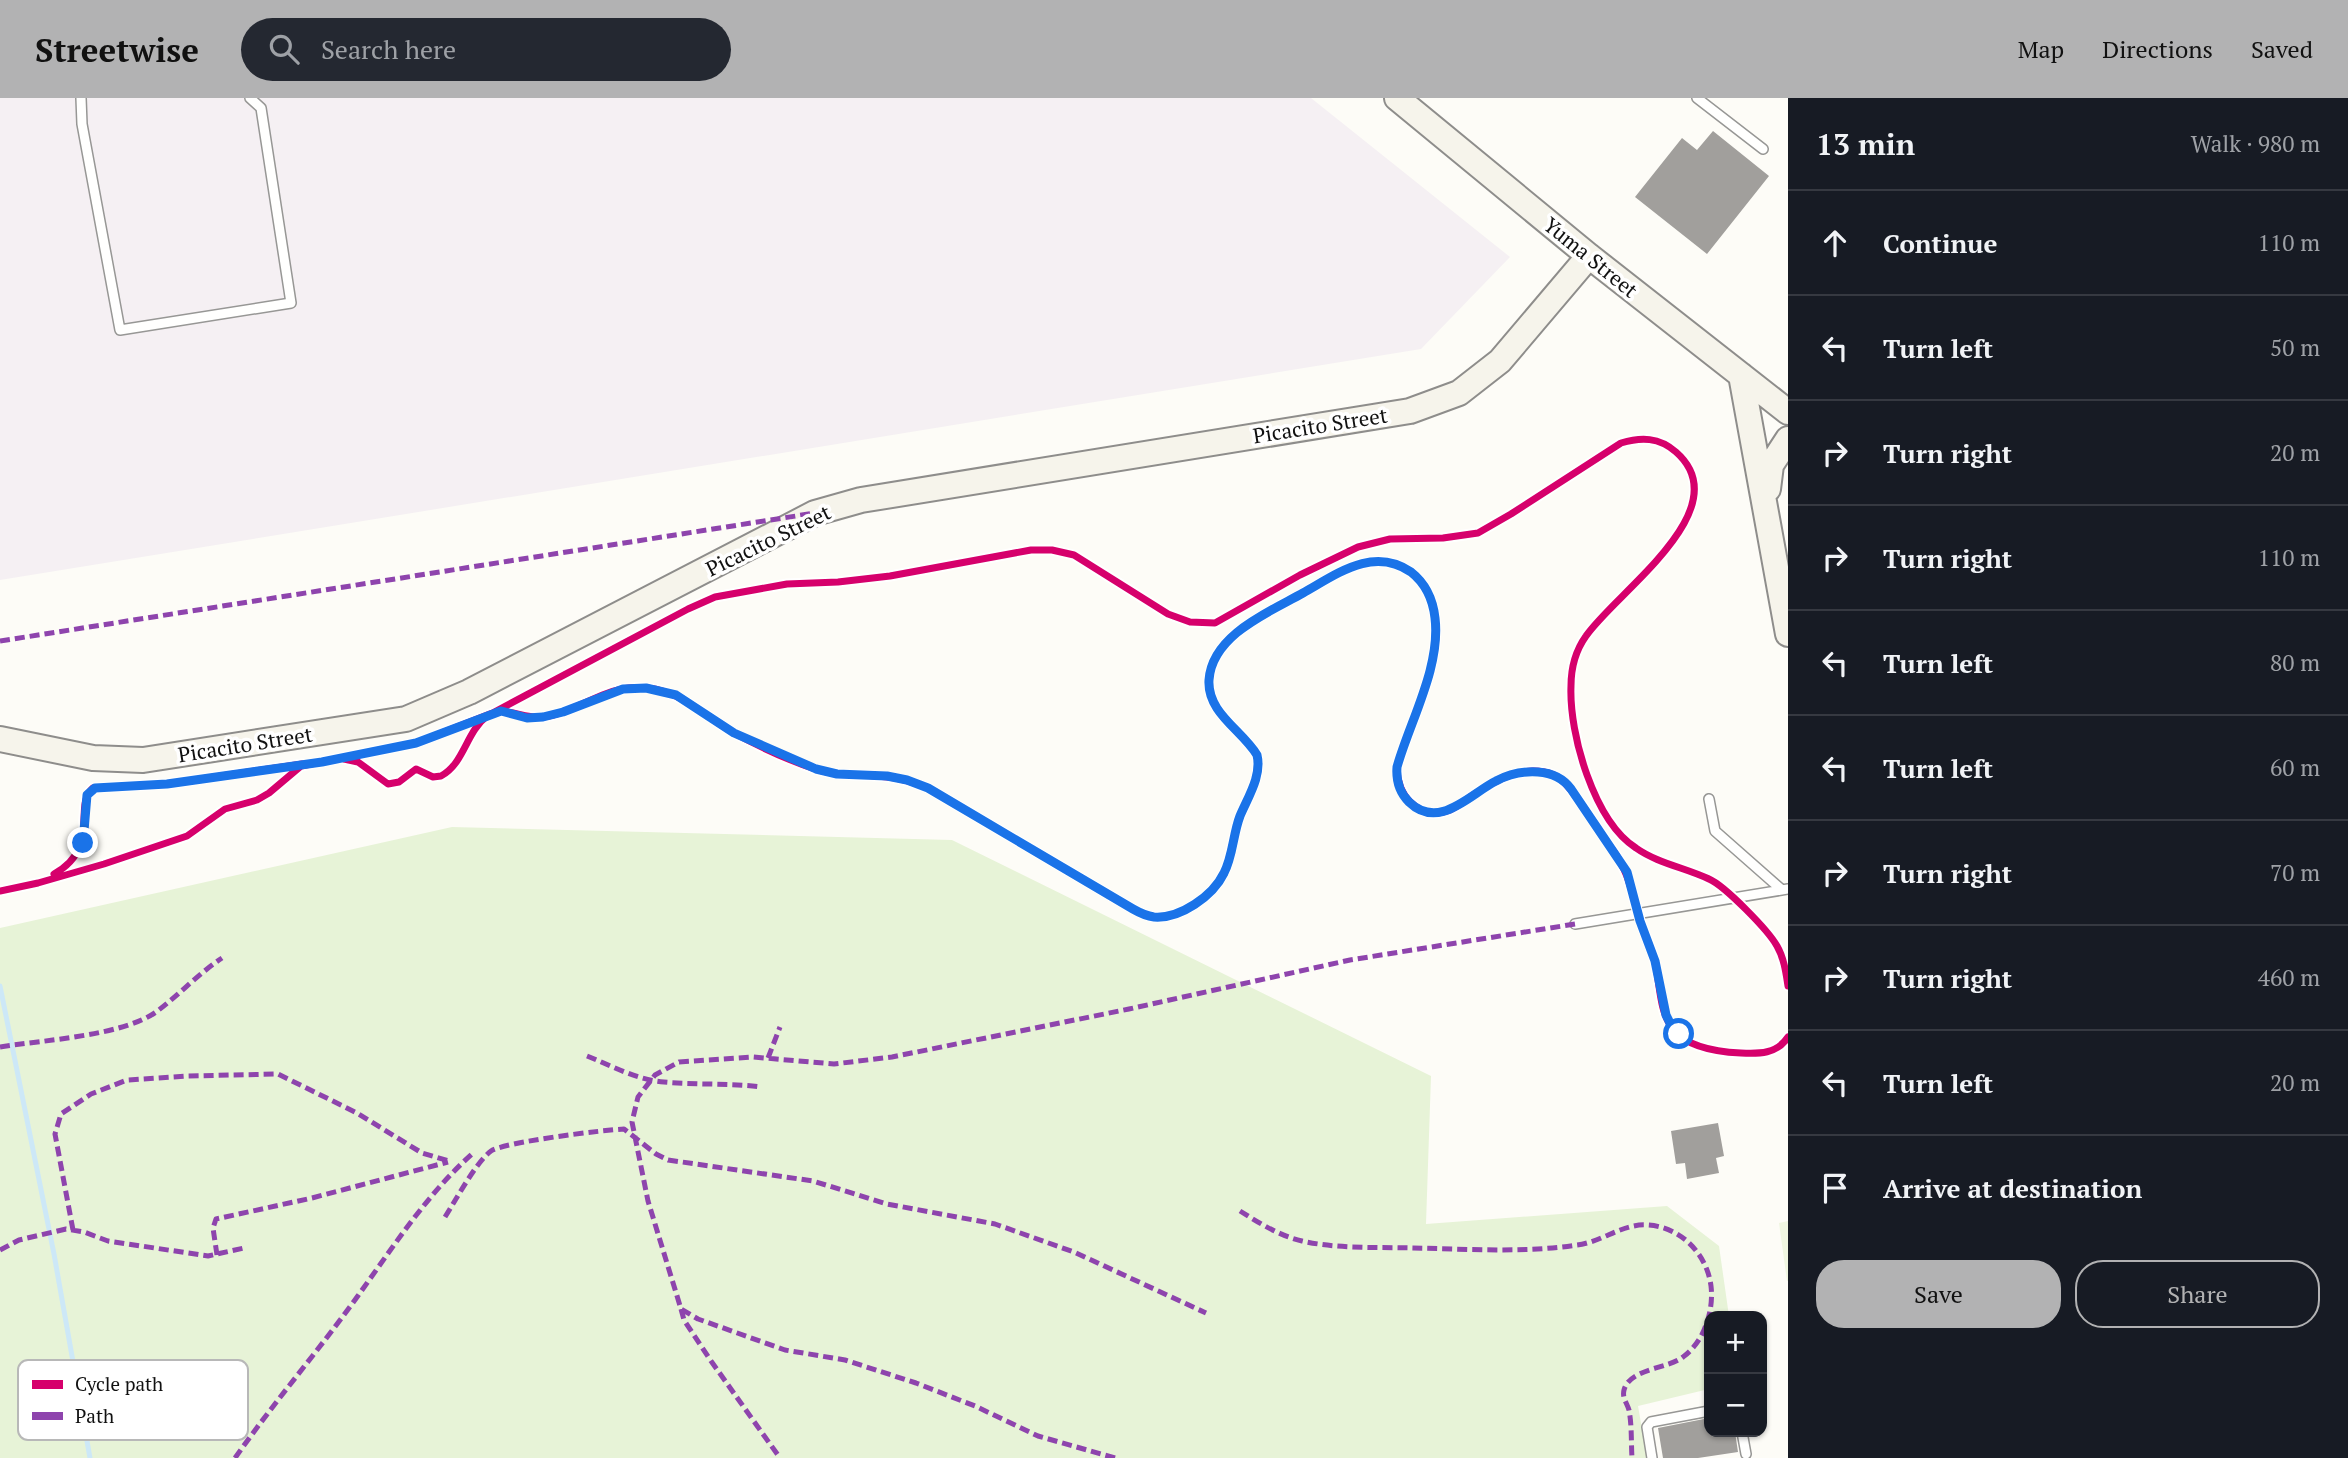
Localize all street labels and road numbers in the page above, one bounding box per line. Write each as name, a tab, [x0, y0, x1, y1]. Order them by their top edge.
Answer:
street label: Yuma Street	[1538, 210, 1644, 304]
street label: Picacito Street	[1251, 401, 1389, 449]
street label: Picacito Street	[701, 498, 835, 582]
street label: Picacito Street	[176, 720, 314, 768]

